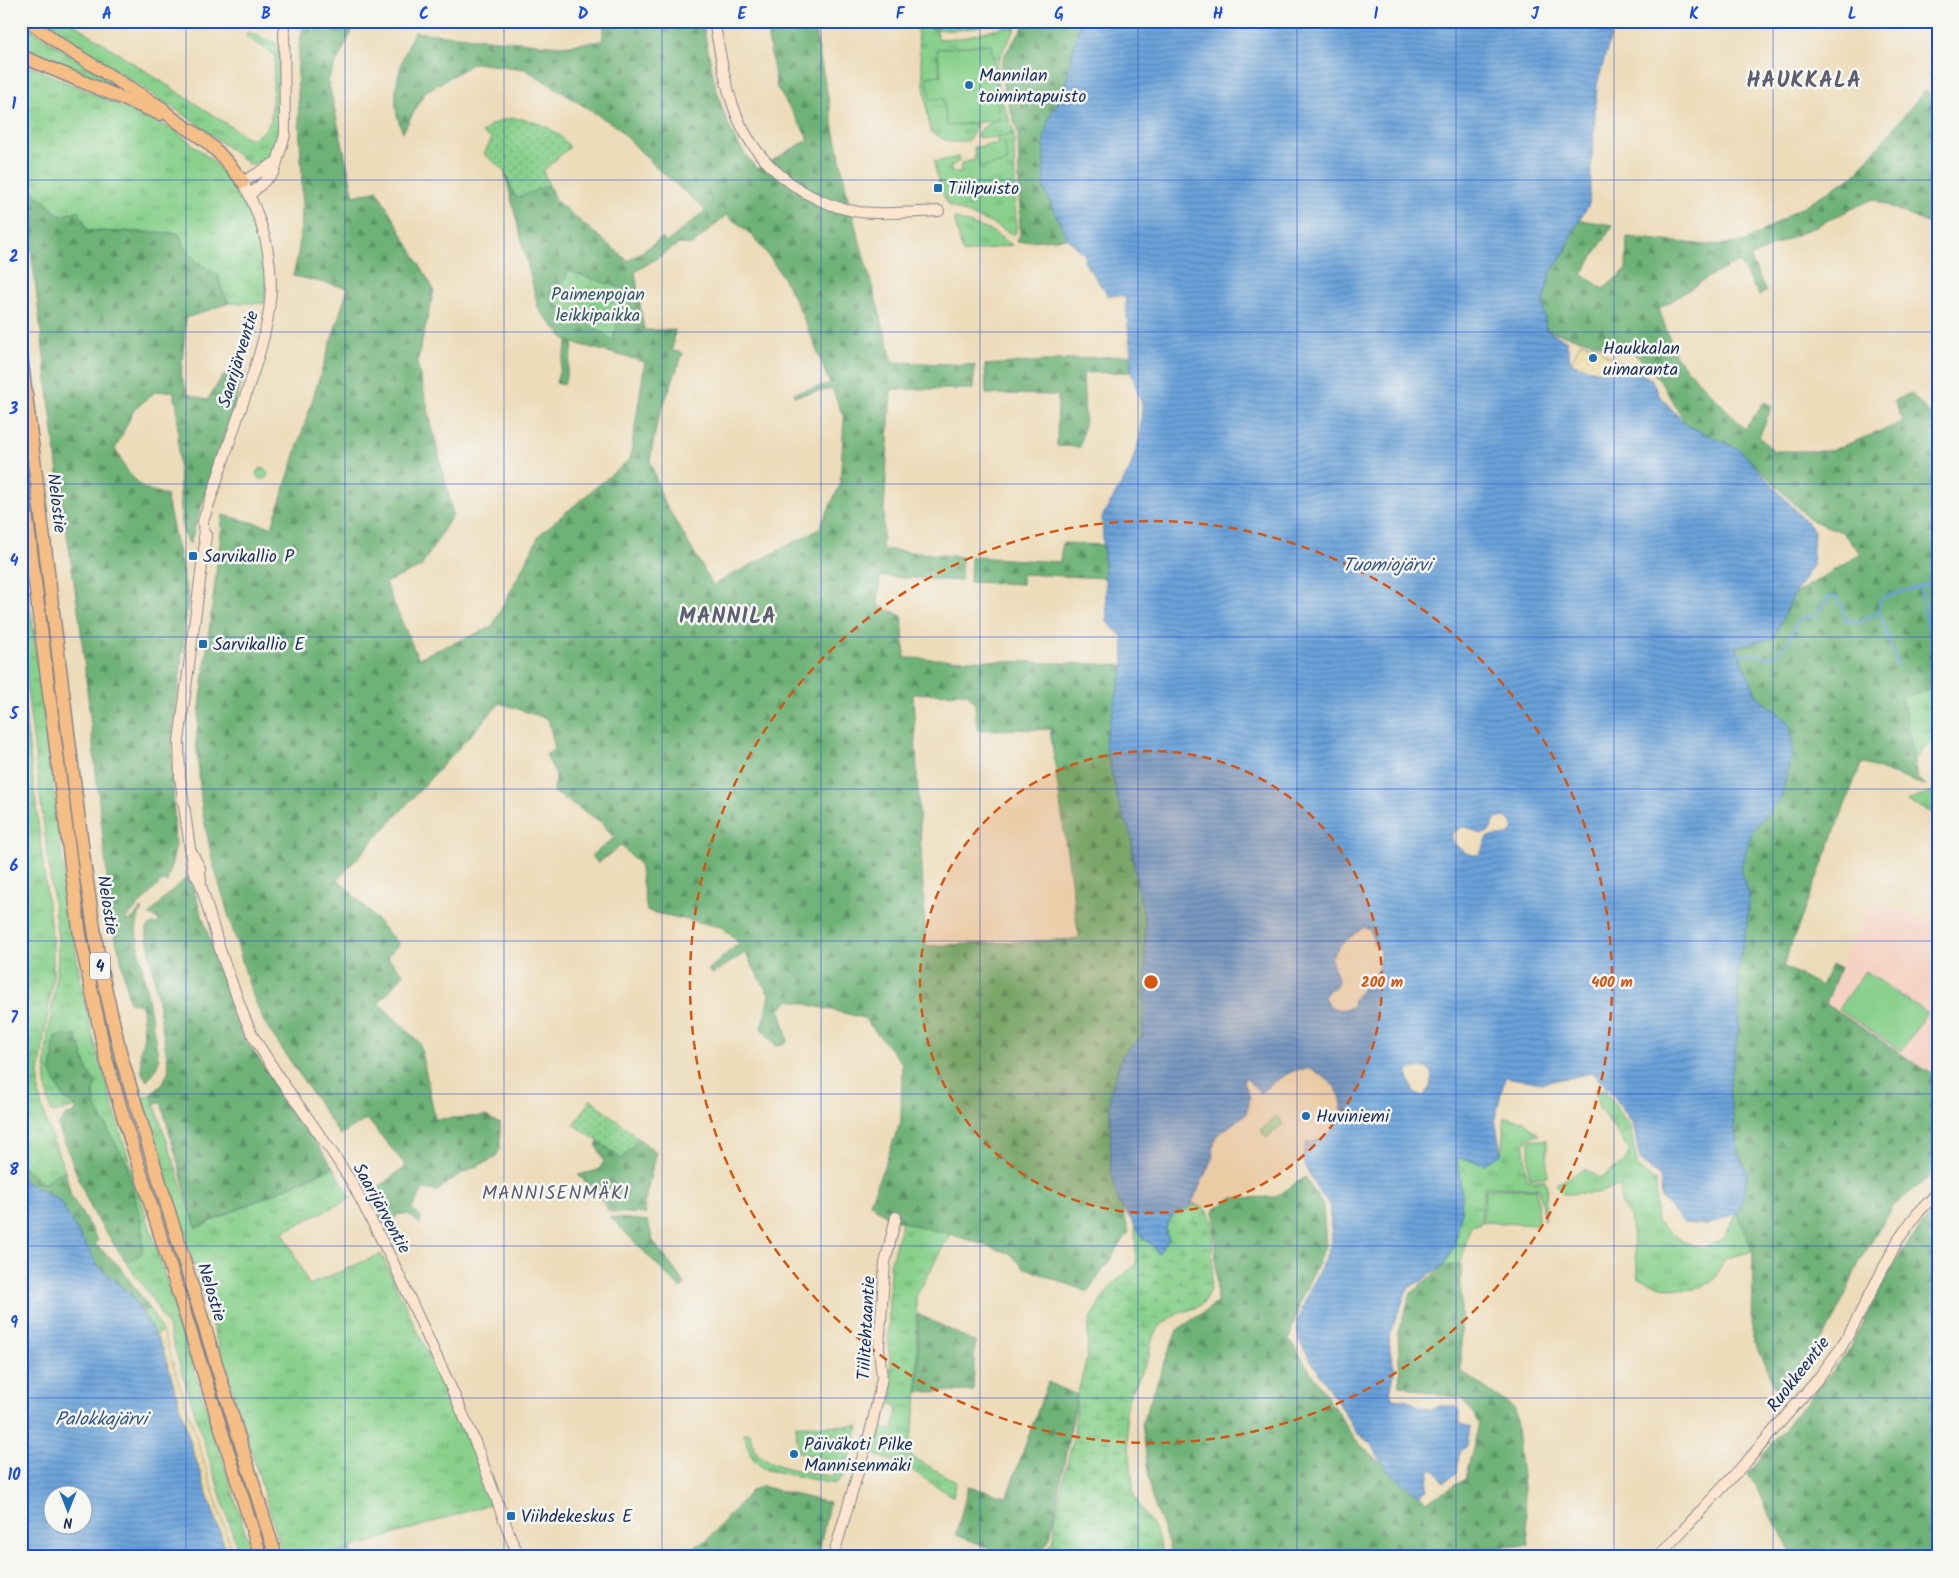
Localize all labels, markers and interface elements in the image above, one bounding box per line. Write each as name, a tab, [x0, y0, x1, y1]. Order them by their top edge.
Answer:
text: A	[102, 2, 112, 27]
text: B	[261, 2, 271, 27]
text: C	[419, 2, 429, 27]
text: D	[578, 2, 589, 27]
text: E	[738, 2, 748, 27]
text: F	[896, 2, 906, 27]
text: G	[1054, 2, 1064, 27]
text: H	[1213, 2, 1223, 27]
text: I	[1374, 2, 1379, 27]
text: J	[1531, 2, 1540, 27]
text: K	[1689, 2, 1699, 27]
text: L	[1848, 2, 1856, 27]
place label: Mannilan toimintapuisto	[979, 62, 1086, 112]
district label: HAUKKALA	[1746, 64, 1862, 99]
marker: Mannilan toimintapuisto	[963, 79, 975, 91]
text: 1	[12, 92, 17, 117]
place label: Tiilipuisto	[948, 175, 1019, 204]
marker: Tiilipuisto	[932, 182, 944, 194]
text: 2	[9, 245, 19, 270]
park label: Paimenpojan leikkipaikka	[551, 281, 645, 331]
street label: Saarijärventie	[211, 307, 268, 412]
place label: Haukkalan uimaranta	[1603, 335, 1680, 385]
marker: Haukkalan uimaranta	[1587, 352, 1599, 364]
text: 3	[9, 397, 19, 422]
street label: Nelostie	[37, 472, 74, 535]
place label: Sarvikallio P	[203, 543, 295, 572]
text: 4	[10, 549, 19, 574]
marker: Sarvikallio P	[187, 550, 199, 562]
water label: Tuomiojärvi	[1343, 551, 1436, 581]
district label: MANNILA	[679, 600, 777, 635]
place label: Sarvikallio E	[213, 631, 305, 660]
marker: Sarvikallio E	[197, 638, 209, 650]
text: 5	[9, 702, 20, 727]
text: 6	[10, 854, 19, 879]
street label: Nelostie	[88, 873, 126, 937]
road number: 4	[90, 952, 110, 979]
text: 200 m	[1361, 971, 1403, 995]
text: 400 m	[1591, 971, 1633, 995]
centre of rings	[1142, 973, 1160, 991]
text: 7	[10, 1006, 18, 1031]
place label: Huviniemi	[1316, 1103, 1390, 1132]
marker: Huviniemi	[1300, 1110, 1312, 1122]
text: 8	[9, 1158, 19, 1183]
street label: Saarijärventie	[344, 1158, 418, 1260]
district label: MANNISENMÄKI	[482, 1179, 630, 1209]
street label: Nelostie	[188, 1260, 233, 1325]
street label: Tiilitehtaantie	[850, 1275, 885, 1381]
text: 9	[10, 1311, 18, 1336]
street label: Ruokkeentie	[1760, 1331, 1838, 1419]
water label: Palokkajärvi	[55, 1405, 151, 1435]
place label: Päiväkoti Pilke Mannisenmäki	[804, 1431, 913, 1481]
marker: Päiväkoti Pilke Mannisenmäki	[788, 1448, 800, 1460]
text: 10	[7, 1463, 21, 1488]
north arrow	[42, 1486, 92, 1536]
place label: Viihdekeskus E	[521, 1503, 633, 1532]
marker: Viihdekeskus E	[505, 1510, 517, 1522]
text: N	[63, 1511, 72, 1533]

